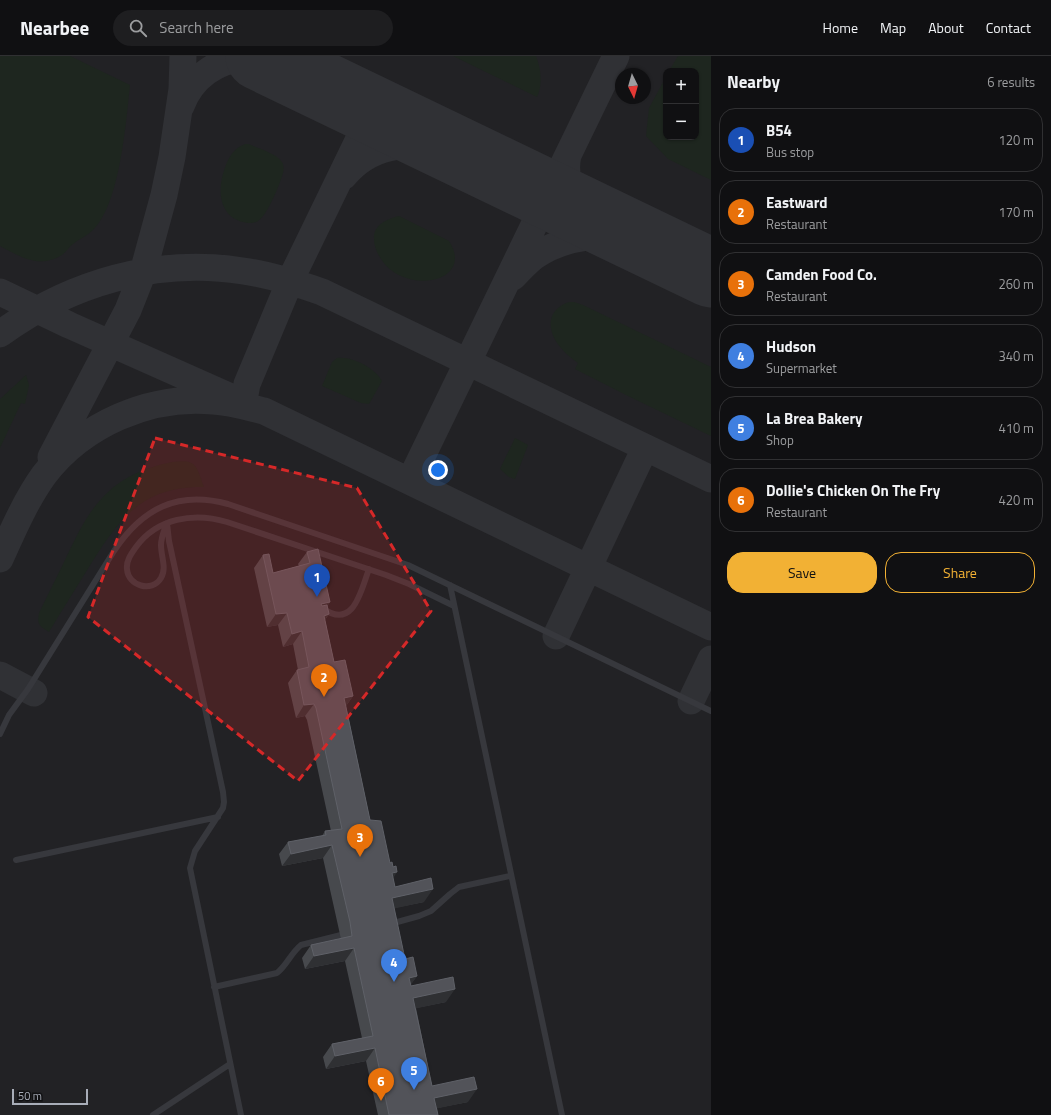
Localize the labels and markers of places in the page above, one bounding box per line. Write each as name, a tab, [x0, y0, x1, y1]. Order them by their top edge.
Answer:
pin: 1	[304, 564, 330, 597]
pin: 2	[311, 664, 337, 697]
pin: 3	[347, 824, 373, 857]
pin: 4	[381, 949, 407, 982]
pin: 5	[401, 1057, 427, 1090]
pin: 6	[368, 1068, 394, 1101]

